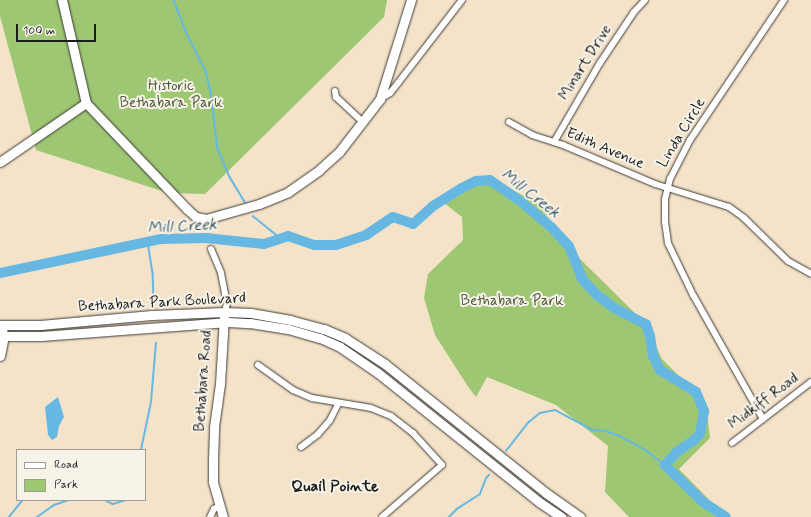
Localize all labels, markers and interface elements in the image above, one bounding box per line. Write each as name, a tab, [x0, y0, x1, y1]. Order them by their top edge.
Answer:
scale bar	[18, 16, 98, 42]
street label: Minart Drive	[556, 22, 616, 104]
text: 100 m	[23, 23, 55, 39]
park label: Historic Bethabara Park	[121, 77, 221, 112]
street label: Linda Circle	[654, 95, 710, 171]
street label: Edith Avenue	[563, 125, 647, 173]
water label: Mill Creek	[497, 165, 563, 223]
water label: Mill Creek	[147, 216, 217, 238]
street label: Bethabara Park Boulevard	[80, 290, 244, 316]
park label: Bethabara Park	[462, 293, 562, 311]
street label: Bethabara Road	[192, 330, 216, 432]
street label: Midkiff Road	[726, 370, 802, 434]
legend	[16, 449, 146, 501]
text: Road	[54, 457, 78, 473]
text: Park	[54, 477, 78, 493]
district label: Quail Pointe	[295, 477, 375, 497]

